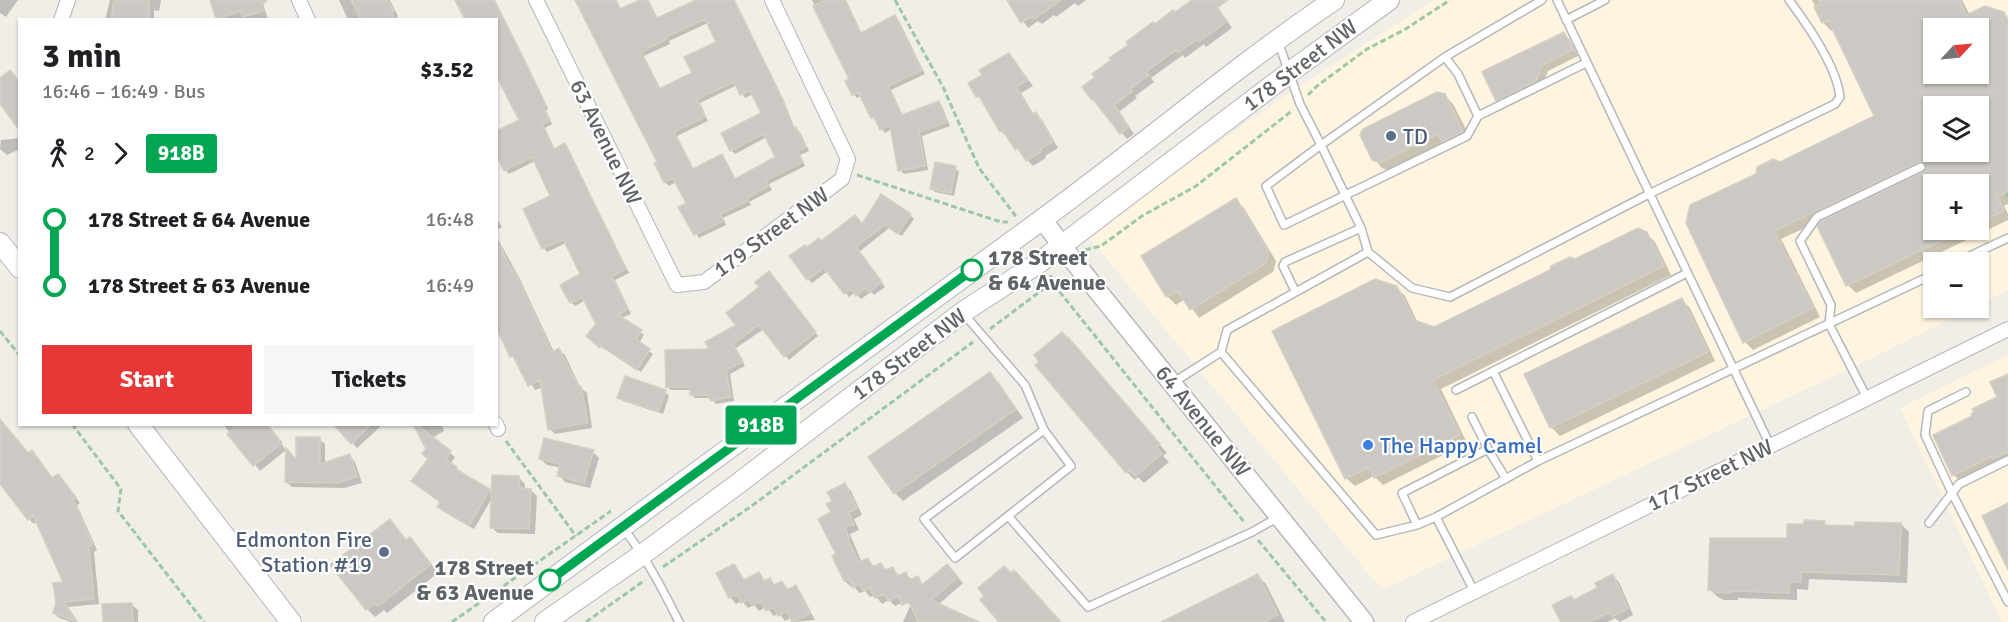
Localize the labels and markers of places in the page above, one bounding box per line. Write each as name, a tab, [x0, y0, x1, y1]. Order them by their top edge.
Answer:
place label: TD	[1403, 123, 1428, 150]
marker: TD	[1384, 129, 1398, 143]
place label: 178 Street & 64 Avenue	[988, 244, 1106, 296]
marker: 178 Street & 64 Avenue	[961, 259, 983, 281]
place label: The Happy Camel	[1380, 432, 1542, 459]
marker: The Happy Camel	[1361, 438, 1375, 452]
place label: Edmonton Fire Station #19	[235, 526, 372, 578]
marker: Edmonton Fire Station #19	[377, 545, 391, 559]
place label: 178 Street & 63 Avenue	[416, 554, 534, 606]
marker: 178 Street & 63 Avenue	[539, 569, 561, 591]

